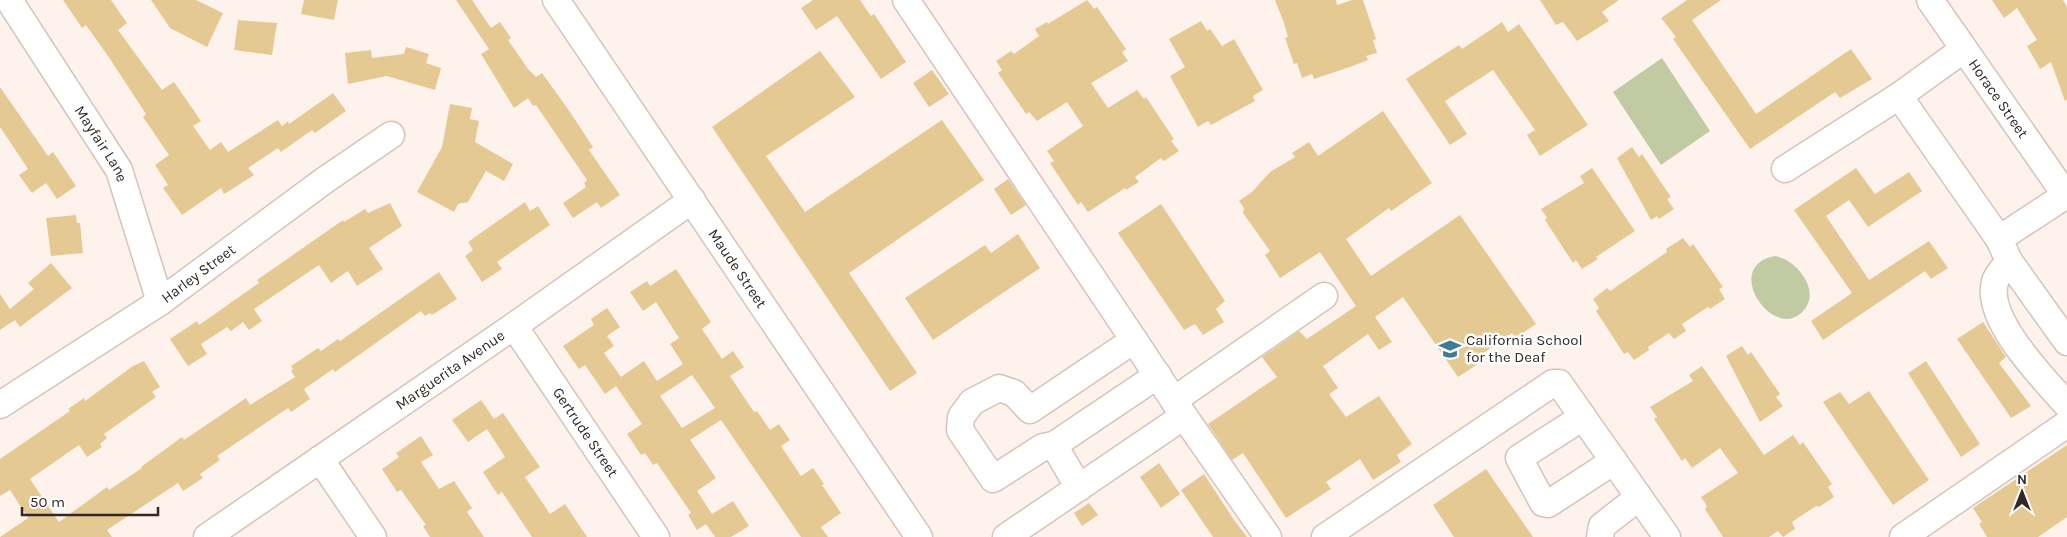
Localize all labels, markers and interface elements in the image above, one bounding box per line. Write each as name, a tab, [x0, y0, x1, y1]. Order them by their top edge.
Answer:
street label: Horace Street	[1965, 56, 2032, 142]
street label: Mayfair Lane	[71, 102, 131, 184]
street label: Maude Street	[704, 226, 771, 312]
street label: Harley Street	[158, 240, 239, 307]
street label: Marguerita Avenue	[392, 326, 508, 414]
place label: California School for the Deaf	[1466, 331, 1583, 366]
school or university icon: California School for the Deaf	[1437, 336, 1463, 362]
street label: Gertrude Street	[549, 384, 622, 481]
north arrow	[1997, 467, 2047, 517]
text: N	[2017, 471, 2027, 488]
scale bar	[22, 484, 159, 516]
text: 50 m	[30, 493, 65, 511]

